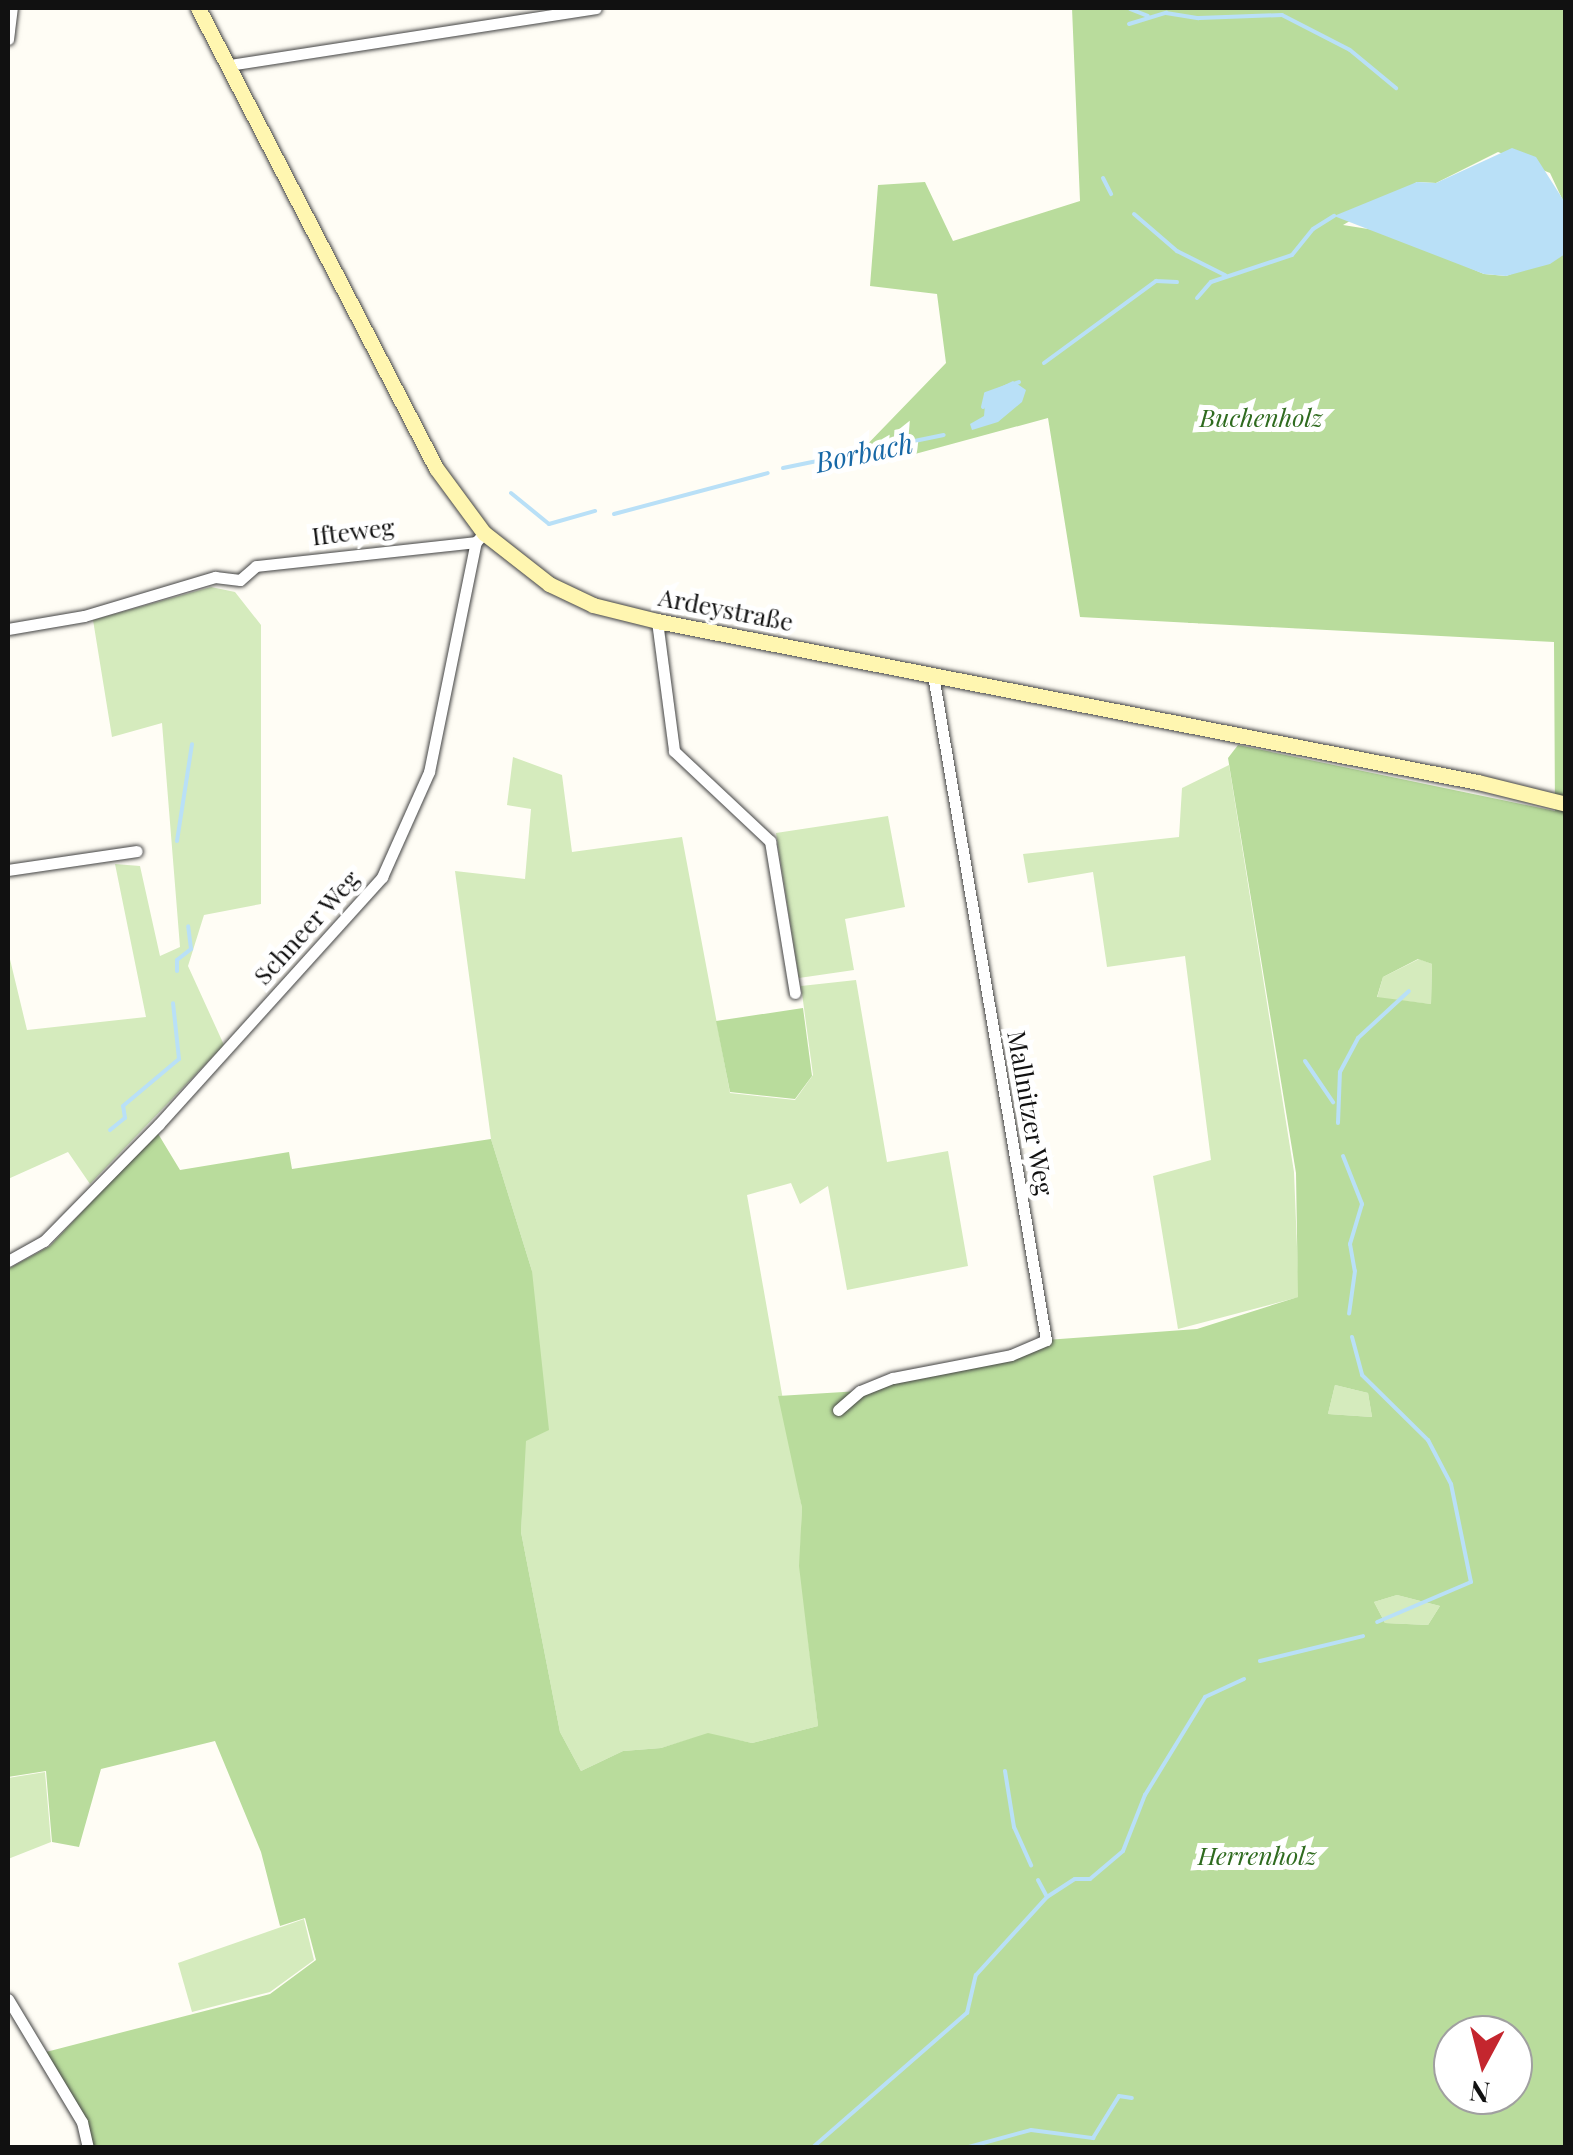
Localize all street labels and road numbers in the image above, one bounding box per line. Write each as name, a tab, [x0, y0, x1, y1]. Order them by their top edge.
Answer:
street label: Ifteweg	[310, 511, 396, 551]
street label: Ardeystraße	[656, 581, 796, 637]
street label: Schneer Weg	[246, 863, 366, 991]
street label: Mallnitzer Weg	[1002, 1028, 1060, 1198]

